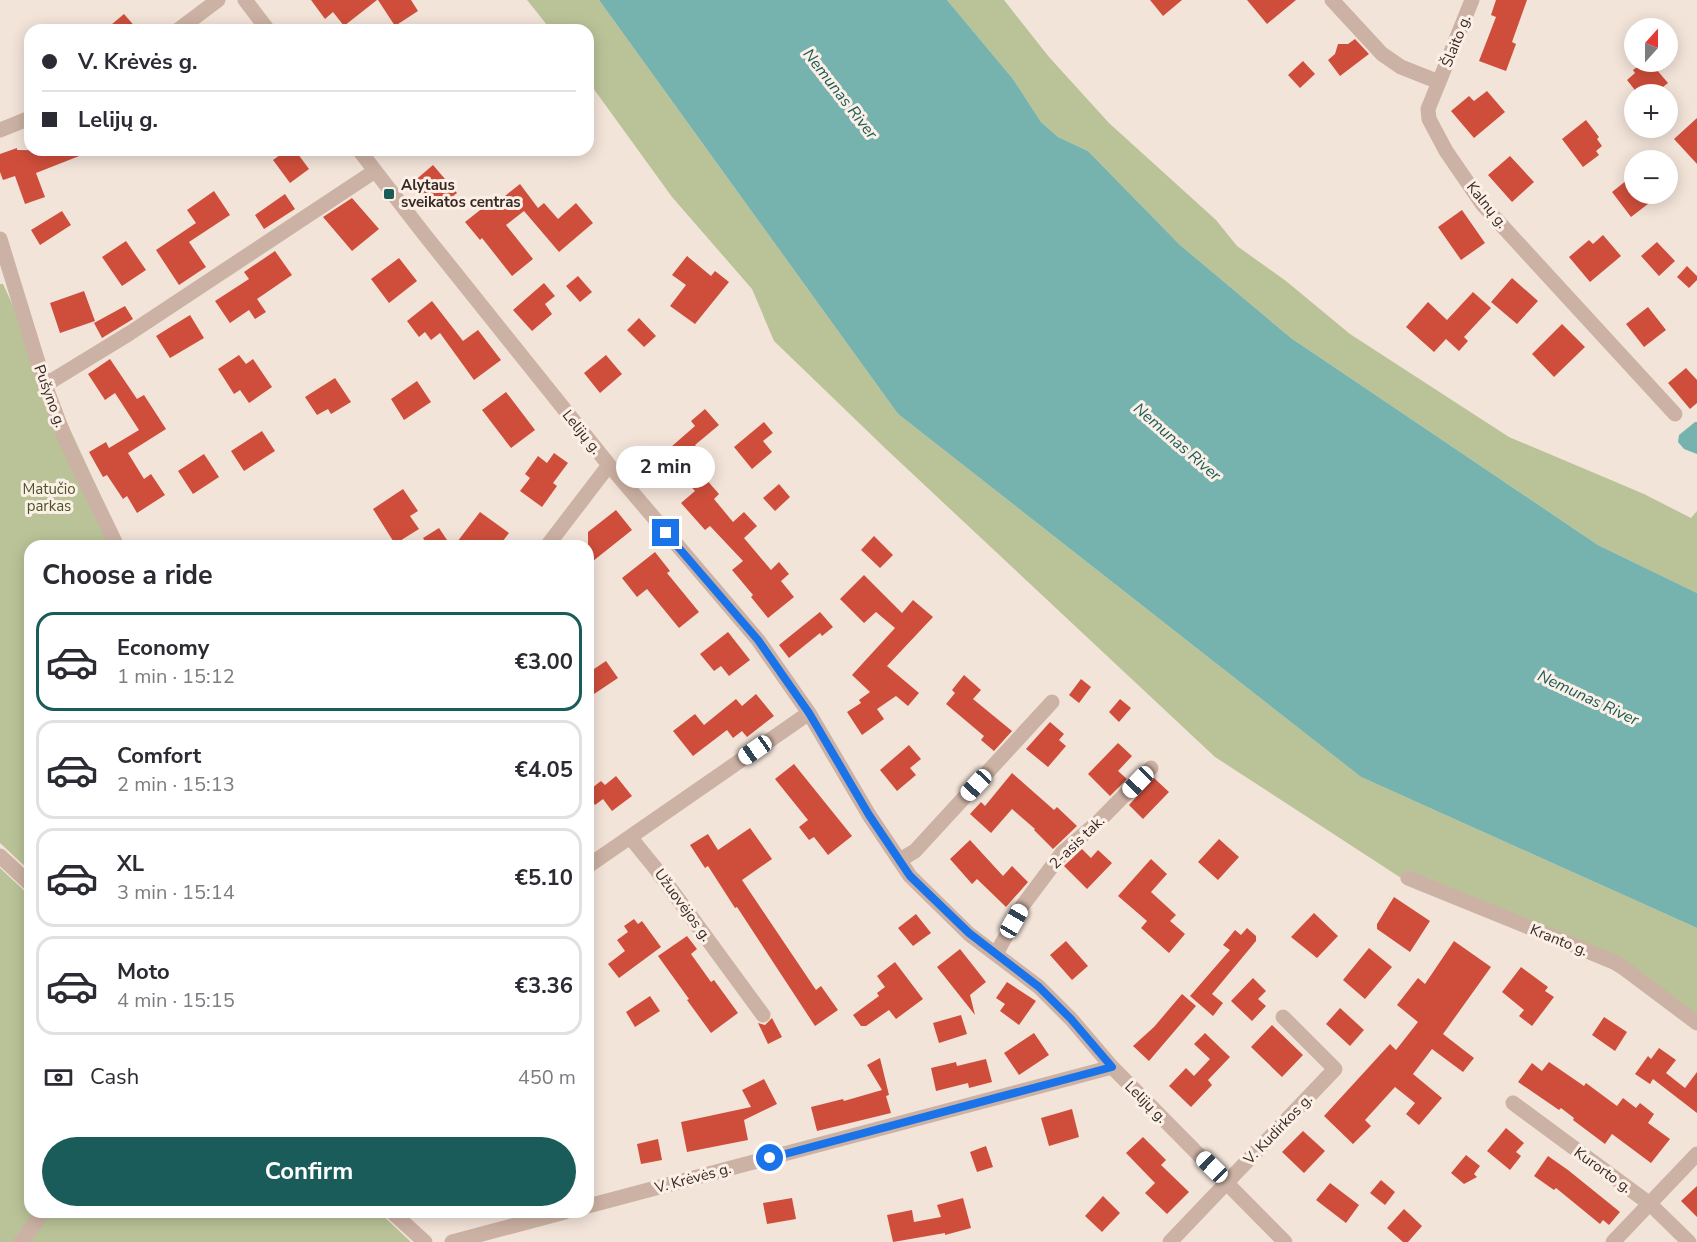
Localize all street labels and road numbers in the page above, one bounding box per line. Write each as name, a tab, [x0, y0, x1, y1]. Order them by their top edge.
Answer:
street label: Šlaito g.	[1436, 12, 1476, 70]
street label: Kalnų g.	[1462, 177, 1512, 233]
street label: Pušyno g.	[29, 362, 71, 430]
street label: Lelijų g.	[558, 406, 606, 458]
street label: 2-asis tak.	[1045, 811, 1109, 873]
street label: Užuovėjos g.	[650, 865, 716, 945]
street label: Kranto g.	[1527, 919, 1591, 961]
street label: Lelijų g.	[1121, 1077, 1171, 1127]
street label: V. Kudirkos g.	[1239, 1089, 1317, 1169]
street label: Kurorto g.	[1570, 1142, 1636, 1198]
street label: V. Krėvės g.	[652, 1158, 733, 1198]

